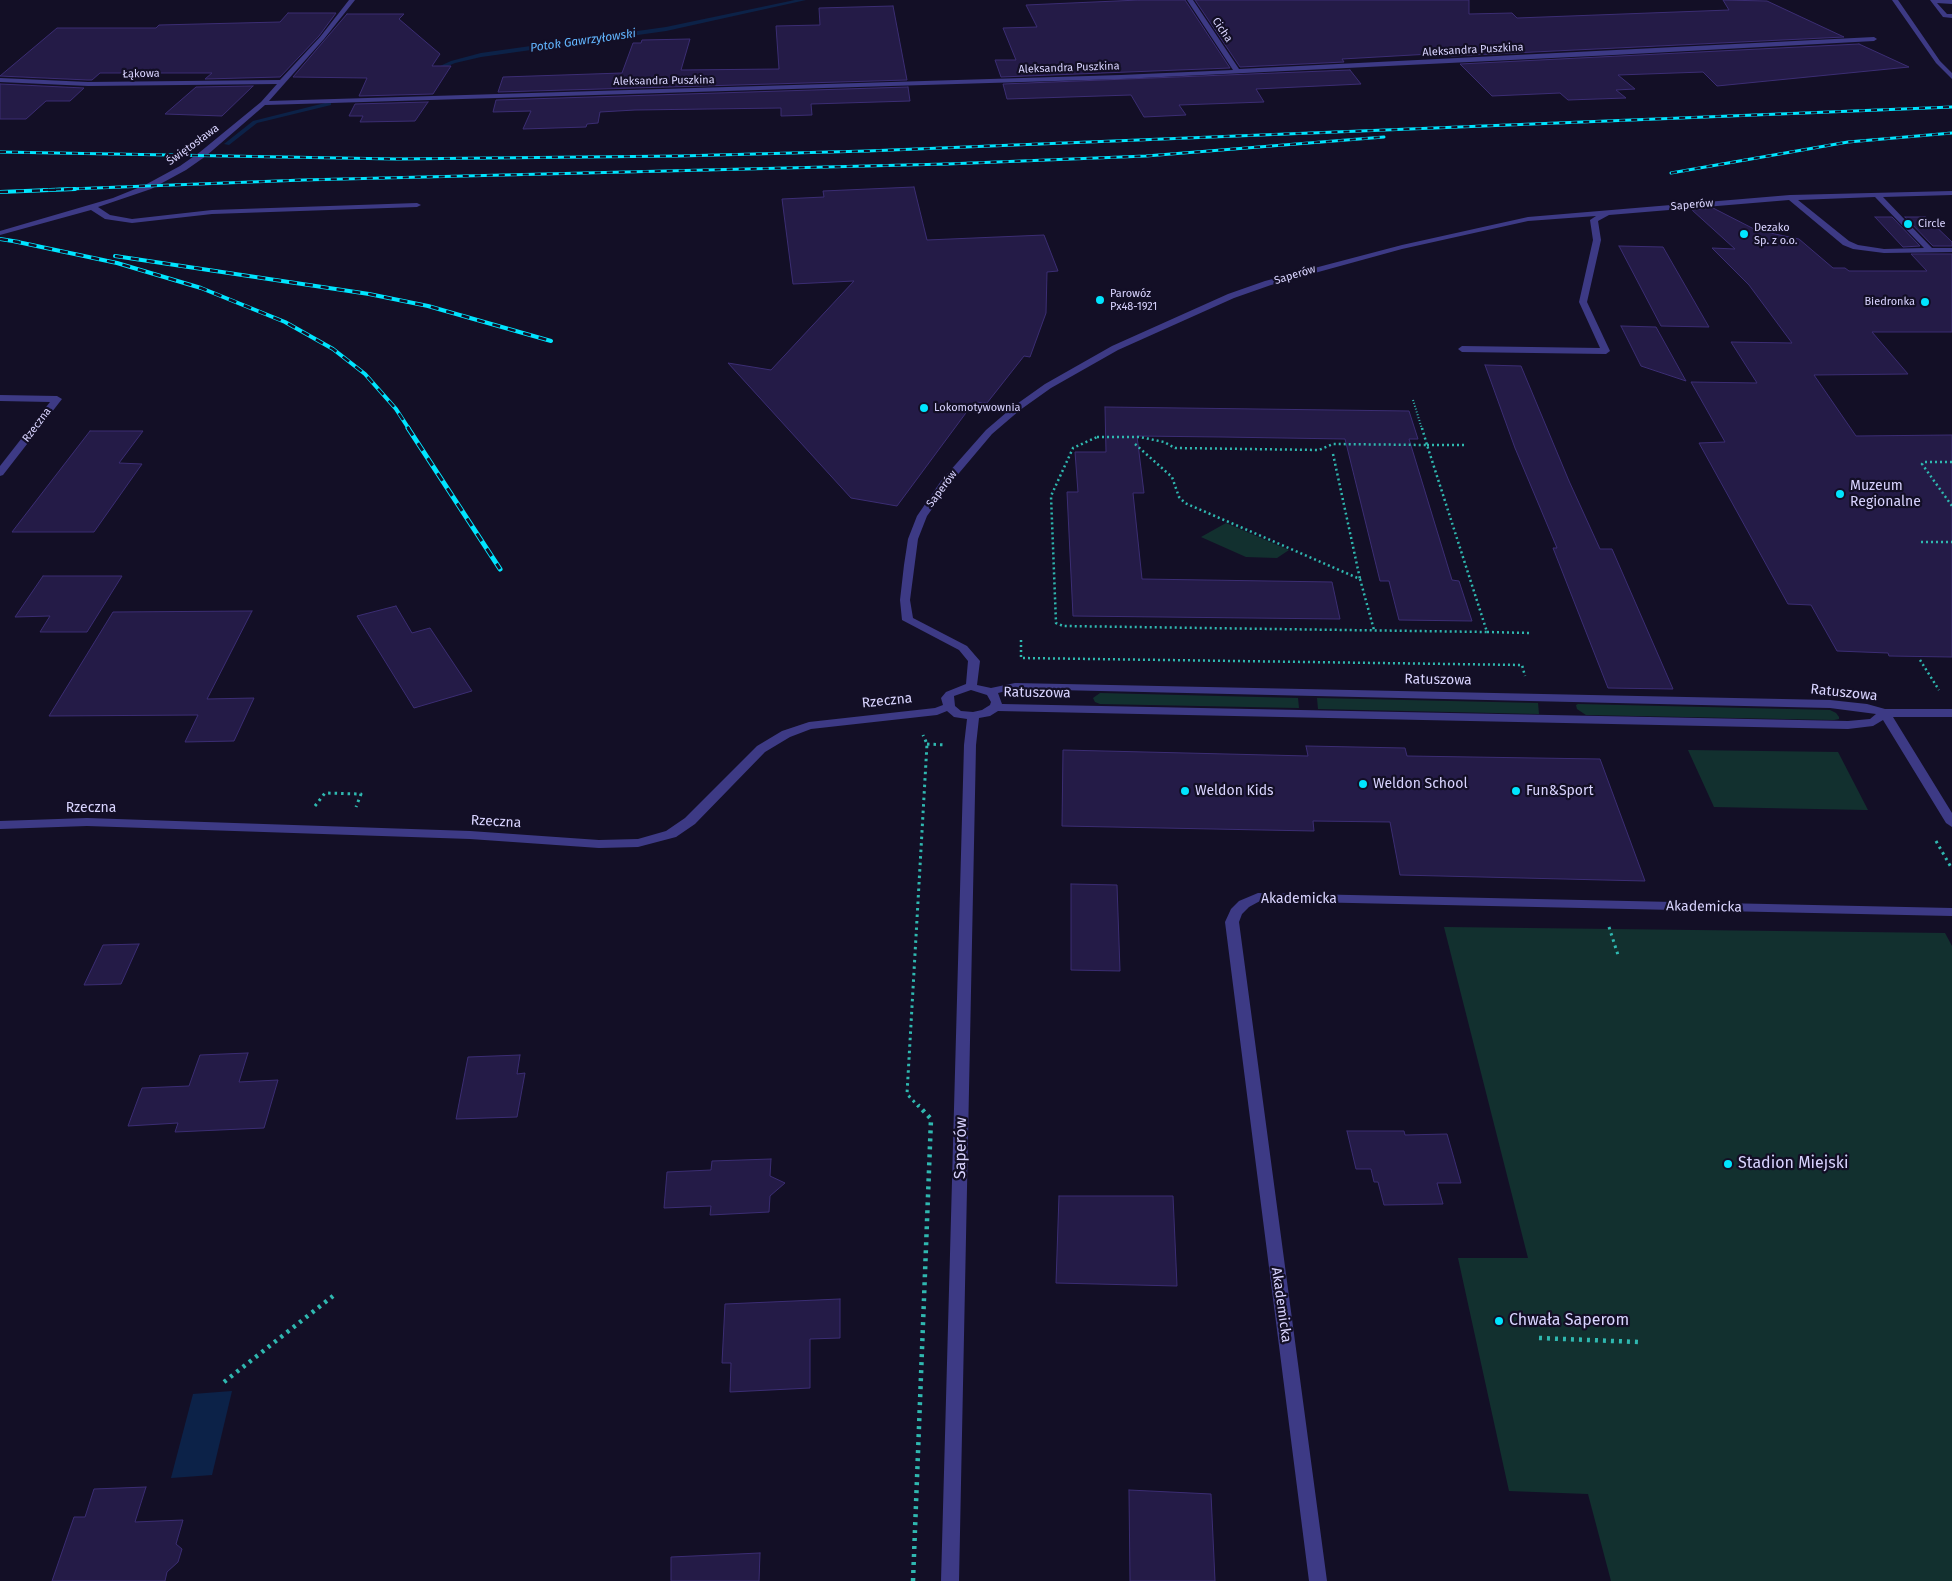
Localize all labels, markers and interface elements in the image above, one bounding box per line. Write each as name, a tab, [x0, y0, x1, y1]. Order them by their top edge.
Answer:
street label: Cicha	[1209, 15, 1235, 45]
water label: Potok Gawrzyłowski	[529, 26, 637, 56]
street label: Aleksandra Puszkina	[1422, 41, 1524, 59]
street label: Aleksandra Puszkina	[1018, 60, 1120, 76]
street label: Łąkowa	[122, 67, 160, 81]
street label: Aleksandra Puszkina	[613, 74, 715, 88]
street label: Świętosława	[164, 122, 222, 168]
street label: Saperów	[1670, 197, 1714, 213]
place label: Circle	[1918, 217, 1946, 231]
marker: Circle	[1902, 218, 1914, 230]
place label: Dezako Sp. z o.o.	[1754, 221, 1797, 247]
marker: Dezako Sp. z o.o.	[1738, 228, 1750, 240]
street label: Saperów	[1273, 262, 1317, 288]
place label: Parowóz Px48-1921	[1110, 287, 1157, 313]
marker: Parowóz Px48-1921	[1094, 294, 1106, 306]
place label: Biedronka	[1864, 295, 1915, 309]
marker: Biedronka	[1919, 296, 1931, 308]
place label: Lokomotywownia	[934, 401, 1020, 415]
marker: Lokomotywownia	[918, 402, 930, 414]
street label: Rzeczna	[20, 405, 54, 445]
street label: Saperów	[924, 468, 960, 510]
place label: Muzeum Regionalne	[1850, 478, 1921, 511]
marker: Muzeum Regionalne	[1834, 488, 1846, 500]
street label: Ratuszowa	[1404, 671, 1472, 689]
street label: Ratuszowa	[1810, 681, 1878, 705]
street label: Ratuszowa	[1003, 684, 1071, 702]
street label: Rzeczna	[861, 690, 913, 712]
place label: Weldon School	[1373, 776, 1468, 792]
marker: Weldon School	[1357, 778, 1369, 790]
place label: Weldon Kids	[1195, 783, 1274, 799]
place label: Fun&Sport	[1526, 783, 1593, 799]
marker: Weldon Kids	[1179, 785, 1191, 797]
marker: Fun&Sport	[1510, 785, 1522, 797]
street label: Rzeczna	[66, 800, 116, 816]
street label: Rzeczna	[470, 812, 522, 832]
street label: Akademicka	[1261, 891, 1337, 907]
street label: Akademicka	[1666, 898, 1742, 916]
street label: Saperów	[951, 1117, 971, 1179]
place label: Stadion Miejski	[1738, 1154, 1848, 1174]
marker: Stadion Miejski	[1722, 1158, 1734, 1170]
street label: Akademicka	[1267, 1266, 1295, 1344]
place label: Chwała Saperom	[1509, 1311, 1629, 1331]
marker: Chwała Saperom	[1493, 1315, 1505, 1327]

